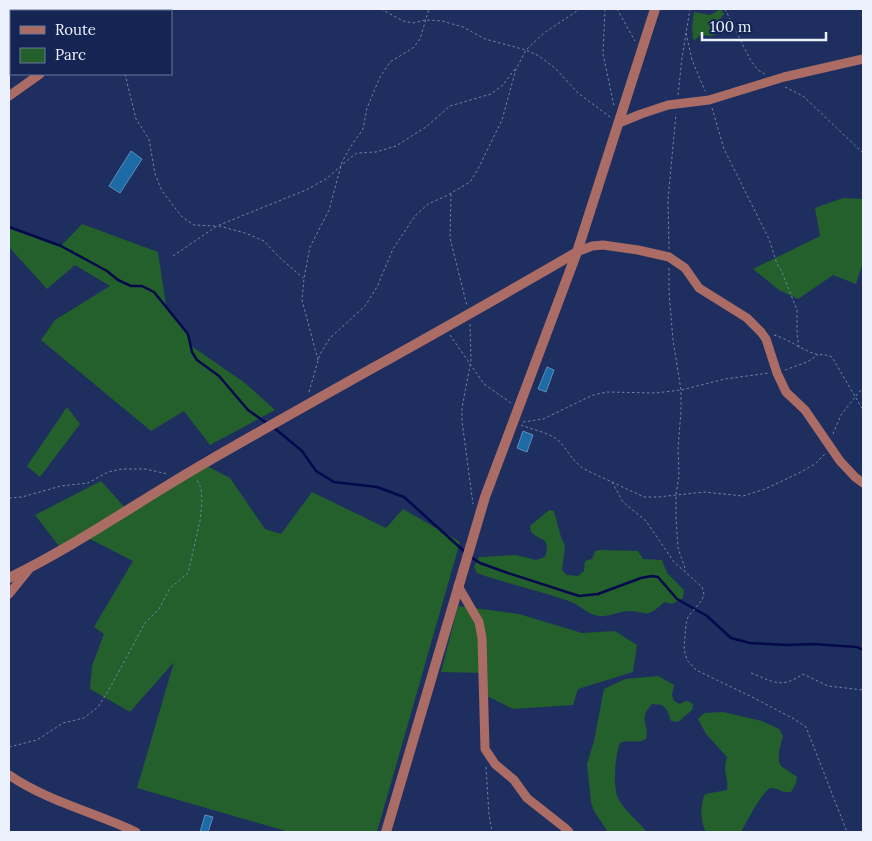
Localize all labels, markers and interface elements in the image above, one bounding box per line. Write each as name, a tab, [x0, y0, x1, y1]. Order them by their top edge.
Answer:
legend	[10, 10, 172, 75]
scale bar	[702, 10, 826, 42]
text: 100 m	[710, 17, 751, 36]
text: Route	[55, 20, 96, 39]
text: Parc	[55, 45, 86, 64]

